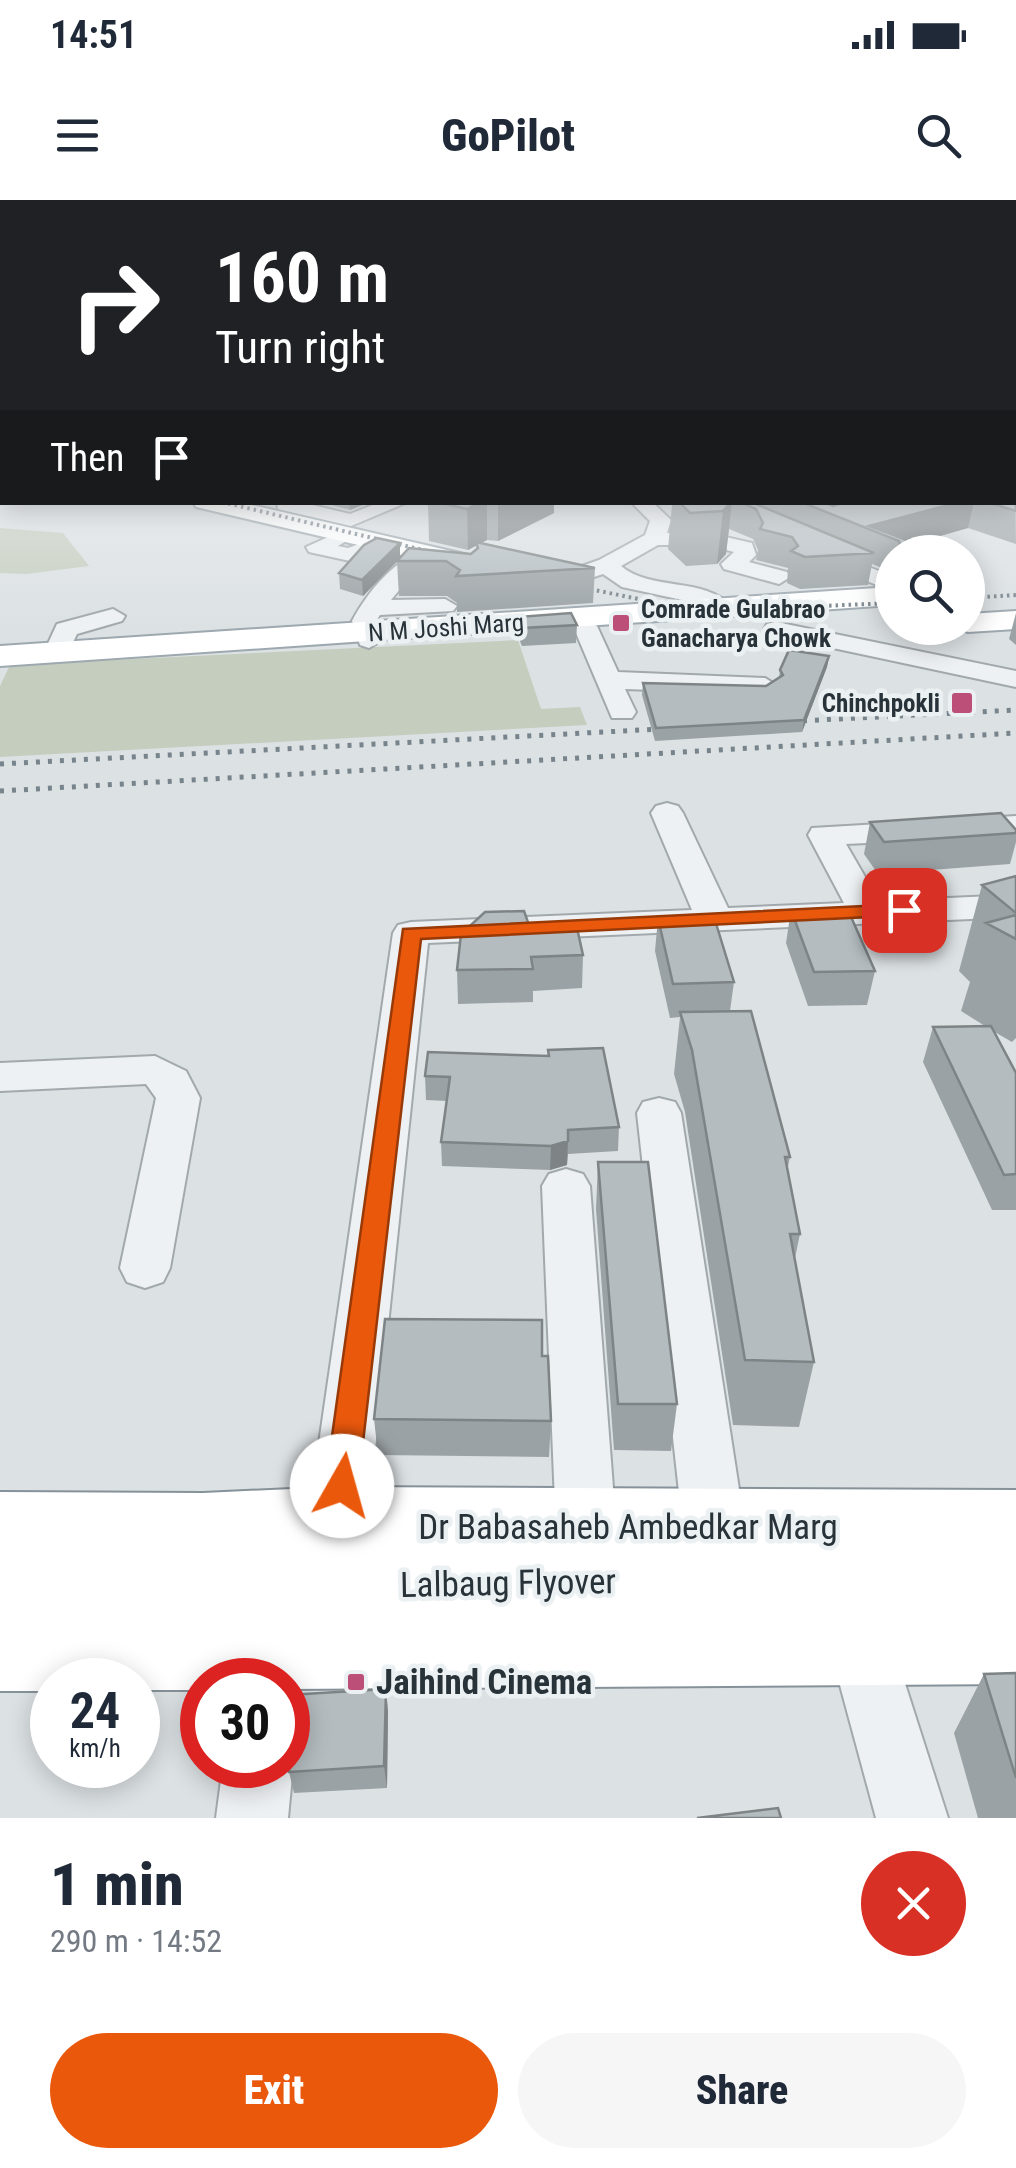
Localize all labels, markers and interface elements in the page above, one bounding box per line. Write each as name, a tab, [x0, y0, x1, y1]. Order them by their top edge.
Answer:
text: 14:51	[50, 13, 137, 57]
icon: menu	[50, 108, 105, 163]
icon: search	[911, 108, 966, 163]
text: GoPilot	[441, 109, 575, 162]
text: 160 m	[215, 237, 389, 319]
icon: right	[50, 240, 180, 370]
text: Turn right	[215, 321, 385, 374]
icon: arrive	[144, 430, 199, 485]
text: Then	[50, 436, 124, 480]
map controls	[875, 535, 985, 645]
button: search	[875, 535, 985, 645]
place label: Comrade Gulabrao Ganacharya Chowk	[641, 595, 831, 653]
street label: N M Joshi Marg	[367, 608, 525, 647]
marker: Comrade Gulabrao Ganacharya Chowk	[610, 612, 632, 634]
place label: Chinchpokli	[822, 689, 940, 718]
marker: Chinchpokli	[949, 690, 975, 716]
pin	[862, 868, 947, 953]
icon: arrive	[877, 883, 932, 938]
position arrow	[290, 1434, 394, 1538]
street label: Dr Babasaheb Ambedkar Marg	[418, 1507, 838, 1548]
street label: Lalbaug Flyover	[400, 1561, 616, 1606]
speed limit sign: 30	[180, 1658, 310, 1788]
place label: Jaihind Cinema	[376, 1662, 592, 1703]
marker: Jaihind Cinema	[345, 1671, 367, 1693]
text: 24	[70, 1682, 120, 1740]
text: km/h	[69, 1734, 121, 1763]
text: 1 min	[50, 1849, 184, 1920]
button: close	[861, 1851, 966, 1956]
text: 290 m · 14:52	[50, 1922, 222, 1960]
button: Exit	[50, 2033, 498, 2148]
button: Share	[518, 2033, 966, 2148]

